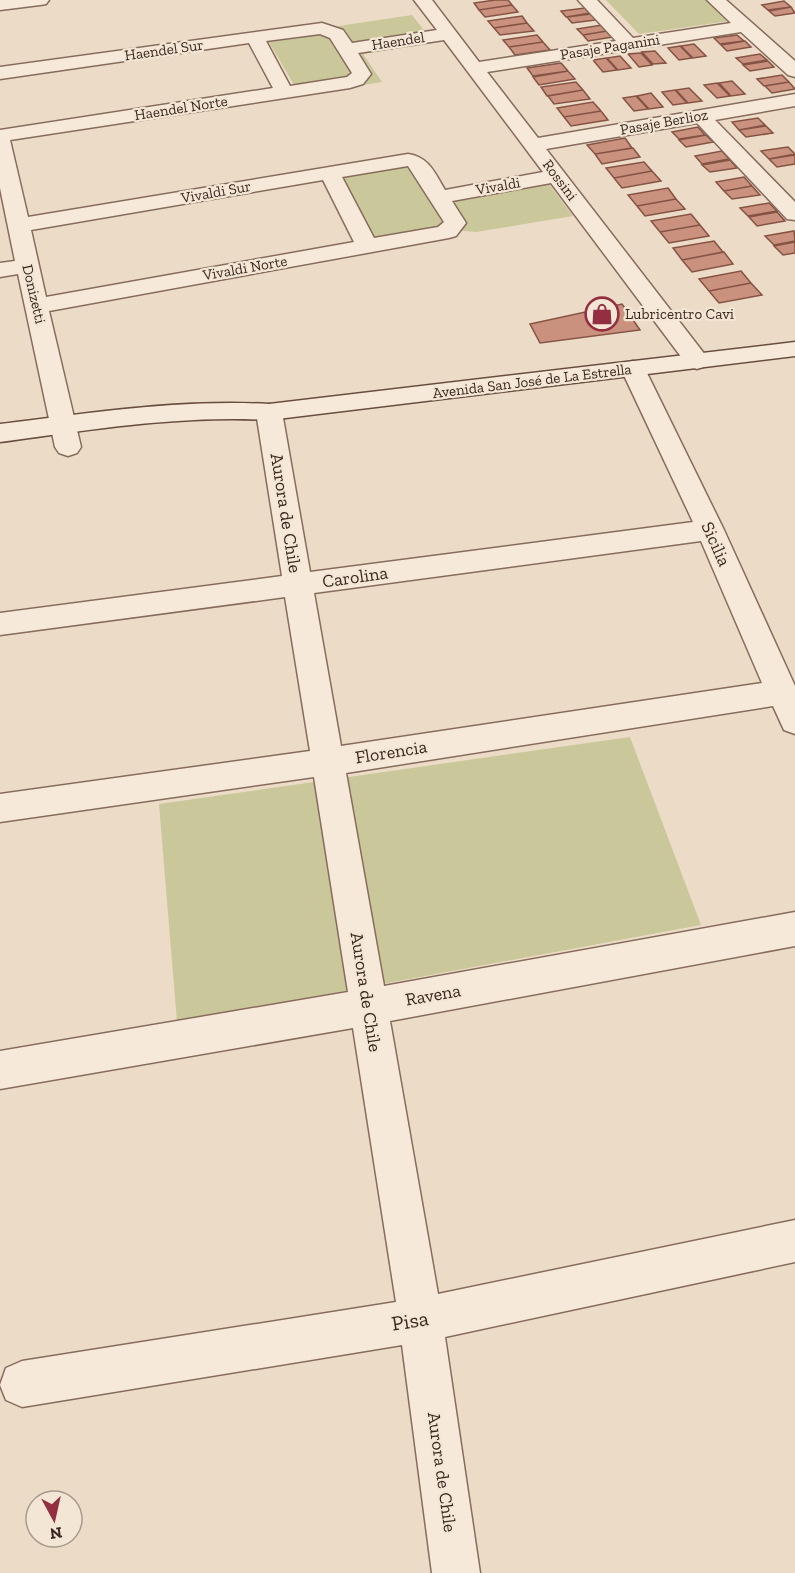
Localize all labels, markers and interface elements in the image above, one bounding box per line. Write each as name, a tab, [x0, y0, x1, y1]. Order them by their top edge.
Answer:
street label: Haendel	[370, 28, 426, 54]
street label: Pasaje Paganini	[559, 30, 661, 64]
street label: Haendel Sur	[123, 36, 205, 64]
street label: Haendel Norte	[133, 92, 229, 124]
street label: Pasaje Berlioz	[619, 105, 709, 139]
street label: Rossini	[539, 156, 581, 204]
street label: Vivaldi	[473, 173, 522, 199]
street label: Vivaldi Sur	[179, 177, 252, 207]
street label: Vivaldi Norte	[200, 252, 289, 284]
street label: Donizetti	[18, 263, 50, 325]
shop icon: Lubricentro Cavi	[584, 296, 620, 332]
place label: Lubricentro Cavi	[625, 305, 734, 323]
street label: Avenida San José de La Estrella	[431, 360, 633, 402]
street label: Aurora de Chile	[266, 452, 306, 574]
street label: Sicilia	[696, 518, 736, 570]
street label: Carolina	[321, 561, 389, 592]
street label: Florencia	[353, 735, 429, 769]
street label: Aurora de Chile	[346, 931, 386, 1053]
street label: Ravena	[404, 979, 463, 1011]
street label: Pisa	[390, 1305, 430, 1336]
street label: Aurora de Chile	[423, 1411, 461, 1533]
north arrow	[24, 1489, 84, 1549]
text: N	[49, 1523, 63, 1544]

